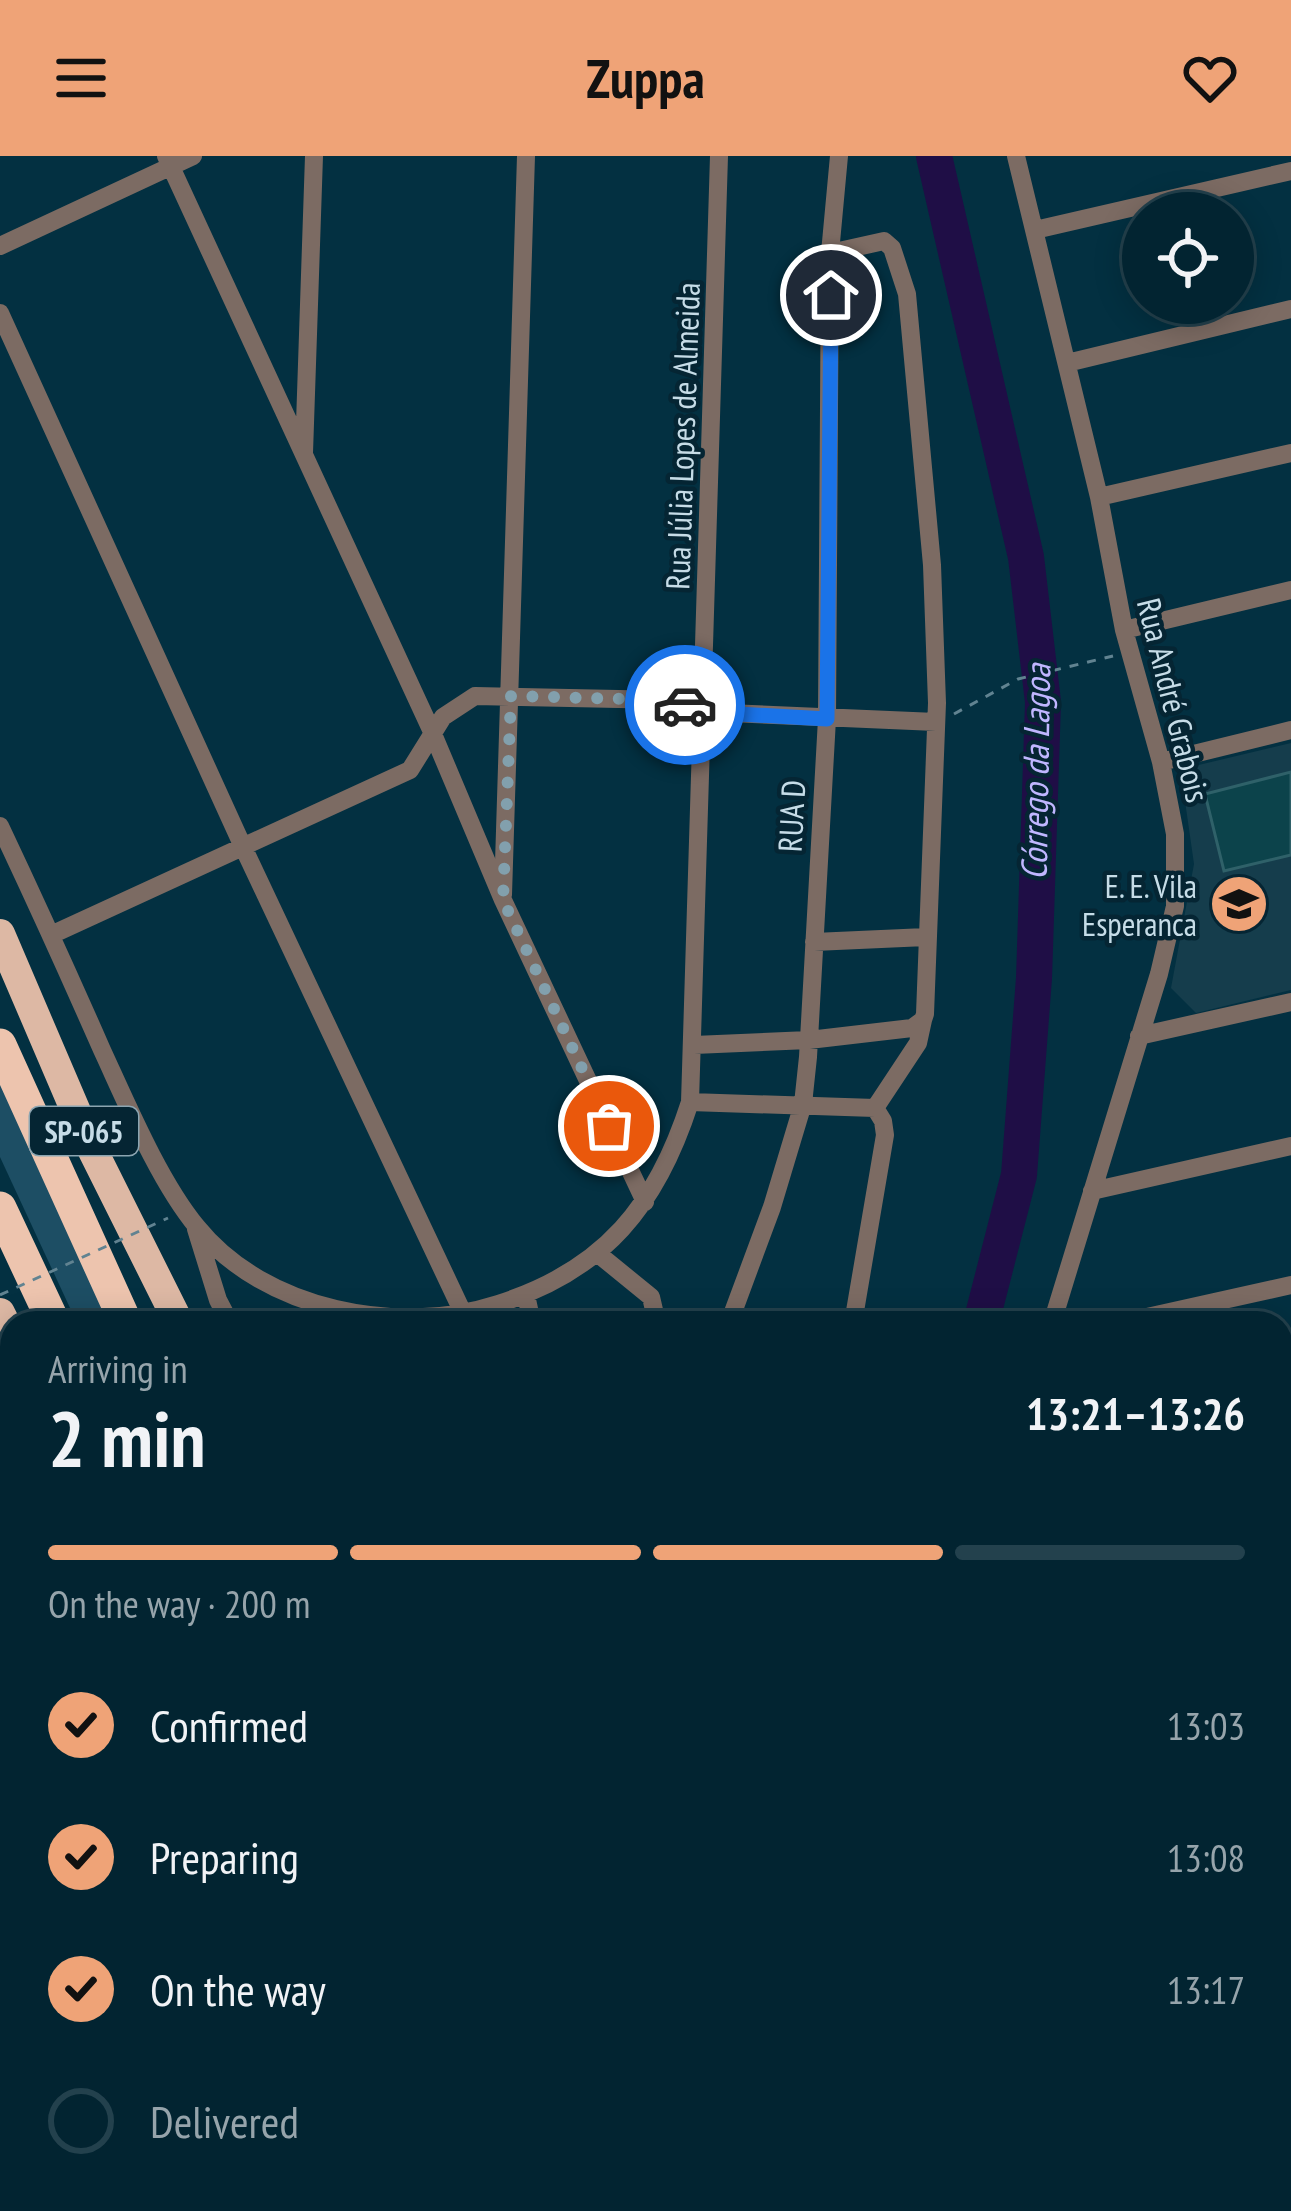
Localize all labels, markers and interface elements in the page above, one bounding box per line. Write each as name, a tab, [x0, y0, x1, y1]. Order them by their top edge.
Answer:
text: Zuppa	[586, 43, 705, 113]
icon: menu	[48, 45, 114, 111]
icon: heart	[1177, 45, 1243, 111]
map controls	[1122, 192, 1254, 324]
button: locate	[1122, 192, 1254, 324]
pin	[780, 244, 882, 346]
icon: home	[798, 262, 864, 328]
street label: Rua Júlia Lopes de Almeida	[655, 282, 709, 590]
street label: Rua André Grabois	[1128, 593, 1220, 807]
courier	[625, 645, 745, 765]
water label: Córrego da Lagoa	[1010, 662, 1060, 880]
icon: car	[652, 672, 718, 738]
street label: RUA D	[768, 779, 814, 853]
place label: E. E. Vila Esperanca	[1082, 864, 1197, 945]
school or university icon: E. E. Vila Esperanca	[1208, 873, 1270, 935]
pin	[558, 1075, 660, 1177]
icon: bag	[576, 1093, 642, 1159]
road number: SP-065	[30, 1107, 138, 1155]
text: Arriving in	[48, 1343, 188, 1394]
text: 13:21–13:26	[1026, 1384, 1245, 1442]
text: 2 min	[48, 1388, 206, 1489]
text: On the way · 200 m	[48, 1578, 310, 1629]
icon: check	[48, 1692, 114, 1758]
text: Confirmed	[150, 1696, 308, 1754]
text: 13:03	[1167, 1700, 1245, 1751]
icon: check	[48, 1824, 114, 1890]
text: Preparing	[150, 1828, 299, 1886]
text: 13:08	[1167, 1832, 1245, 1883]
icon: check	[48, 1956, 114, 2022]
text: On the way	[150, 1960, 326, 2018]
text: 13:17	[1167, 1964, 1245, 2015]
text: Delivered	[150, 2092, 299, 2150]

